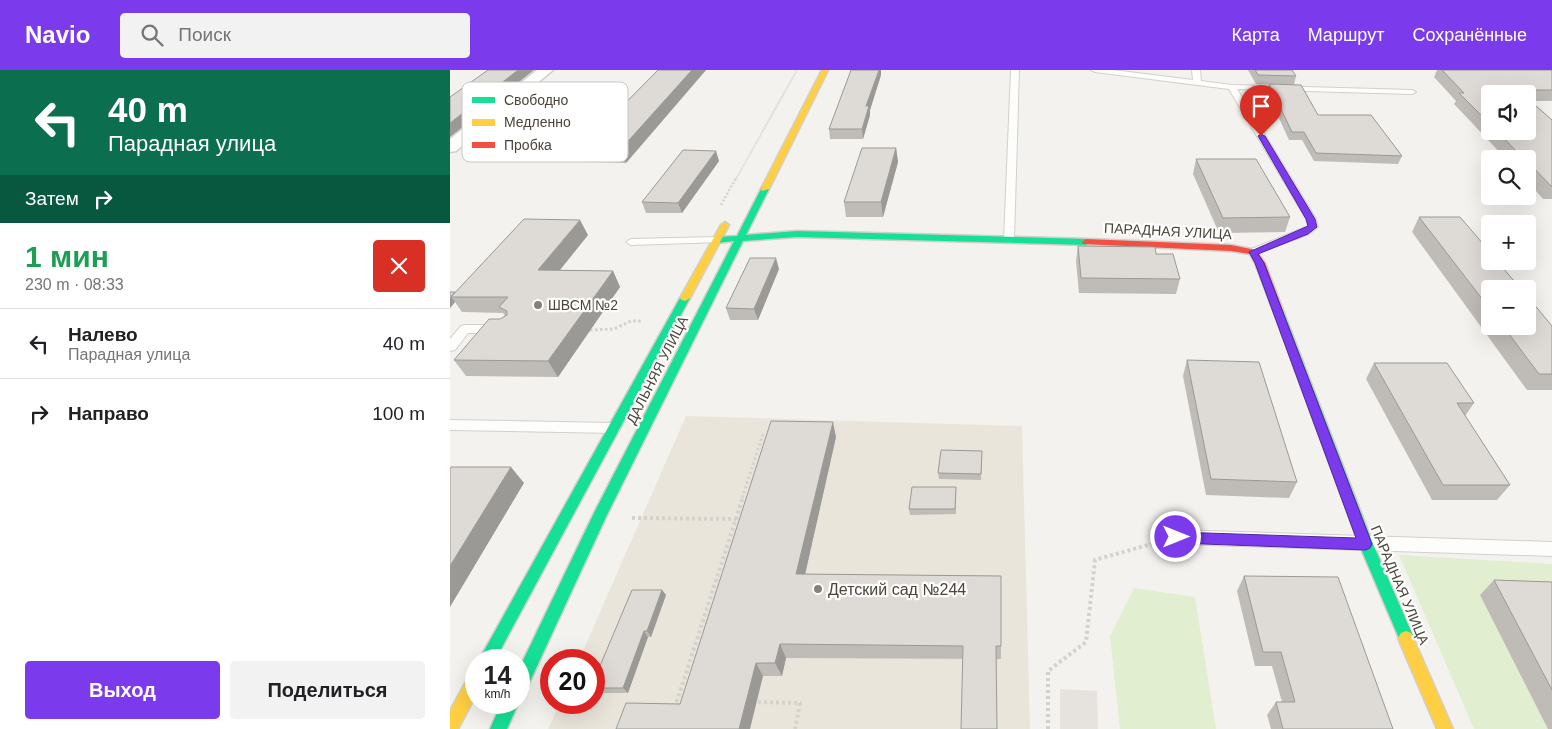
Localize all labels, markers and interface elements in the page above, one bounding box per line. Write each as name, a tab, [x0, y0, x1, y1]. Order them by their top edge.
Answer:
search box	[120, 13, 470, 58]
text: Navio	[25, 21, 90, 48]
icon: search	[138, 21, 166, 49]
text: Поиск	[178, 24, 231, 45]
text: Карта	[1232, 25, 1280, 45]
text: Маршрут	[1308, 25, 1384, 45]
text: Сохранённые	[1412, 25, 1527, 45]
legend	[462, 82, 628, 162]
pin	[1240, 85, 1282, 136]
map controls	[1481, 85, 1536, 335]
button: sound	[1481, 85, 1536, 140]
icon: left	[25, 90, 90, 155]
text: 40 m	[108, 90, 188, 129]
text: Свободно	[504, 92, 569, 108]
icon: arrive	[1247, 92, 1275, 120]
text: Медленно	[504, 114, 571, 130]
text: Парадная улица	[108, 131, 276, 156]
text: Пробка	[504, 137, 552, 153]
button: search	[1481, 150, 1536, 205]
icon: right	[89, 185, 117, 213]
text: Затем	[25, 188, 79, 209]
button: +	[1481, 215, 1536, 270]
street label: ПАРАДНАЯ УЛИЦА	[1104, 220, 1233, 242]
text: 1 мин	[25, 240, 109, 273]
button: close	[373, 240, 425, 292]
text: 230 m · 08:33	[25, 276, 124, 293]
button: −	[1481, 280, 1536, 335]
place label: ШВСМ №2	[548, 297, 618, 313]
marker: ШВСМ №2	[532, 299, 544, 311]
street label: ДАЛЬНЯЯ УЛИЦА	[623, 313, 691, 427]
text: Налево	[68, 324, 138, 345]
icon: left	[25, 330, 53, 358]
text: 40 m	[383, 333, 425, 354]
text: Парадная улица	[68, 346, 190, 363]
icon: right	[25, 400, 53, 428]
text: Направо	[68, 403, 149, 424]
text: 100 m	[372, 403, 425, 424]
position arrow	[1149, 510, 1201, 562]
street label: ПАРАДНАЯ УЛИЦА	[1368, 523, 1433, 648]
place label: Детский сад №244	[828, 581, 966, 598]
marker: Детский сад №244	[812, 583, 824, 595]
speed limit sign: 20	[540, 649, 605, 714]
button: Выход	[25, 661, 220, 719]
button: Поделиться	[230, 661, 425, 719]
text: 14	[484, 661, 511, 689]
text: km/h	[484, 687, 511, 701]

